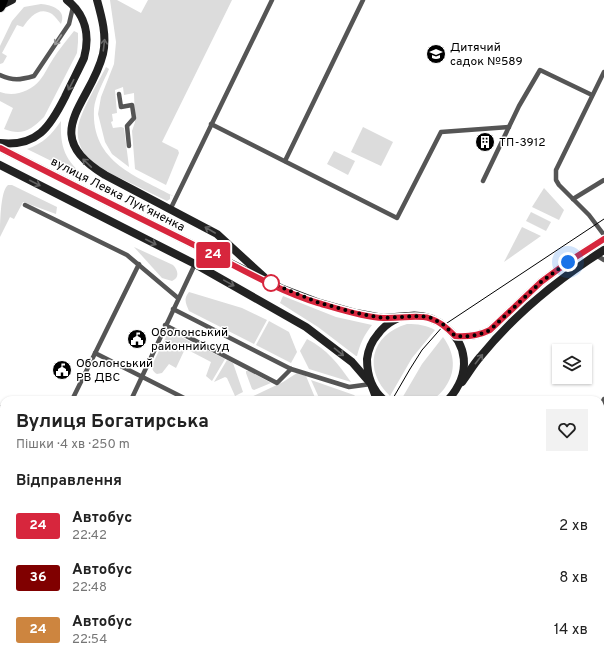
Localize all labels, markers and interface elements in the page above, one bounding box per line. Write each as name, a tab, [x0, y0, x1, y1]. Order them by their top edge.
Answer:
one-way arrow	[54, 34, 62, 45]
one-way arrow	[100, 39, 108, 52]
place label: Дитячий садок №589	[450, 40, 523, 70]
school or university icon: Дитячий садок №589	[425, 43, 447, 65]
one-way arrow	[67, 78, 74, 90]
building icon: ТП-3912	[474, 131, 496, 153]
place label: ТП-3912	[499, 135, 546, 151]
street label: вулиця Левка Лукʼяненка	[48, 154, 187, 236]
one-way arrow	[82, 158, 92, 168]
one-way arrow	[29, 179, 41, 187]
one-way arrow	[204, 225, 216, 233]
one-way arrow	[144, 238, 156, 246]
line badge: 24	[195, 242, 231, 268]
text: 24	[204, 246, 222, 263]
your location	[558, 252, 578, 272]
unlabelled marker	[262, 274, 280, 292]
one-way arrow	[223, 280, 235, 288]
place label: Оболонський районний суд	[151, 325, 230, 355]
public building icon: Оболонський районний суд	[126, 328, 148, 350]
map controls	[552, 344, 592, 384]
button: layers	[552, 344, 592, 384]
one-way arrow	[334, 347, 345, 356]
one-way arrow	[474, 354, 483, 365]
place label: Оболонський РВ ДВС	[76, 356, 153, 386]
public building icon: Оболонський РВ ДВС	[51, 359, 73, 381]
button: heart	[546, 409, 588, 451]
text: Вулиця Богатирська	[16, 410, 209, 434]
text: Пішки · 4 хв · 250 m	[16, 437, 130, 453]
text: Відправлення	[16, 472, 122, 491]
text: Автобус	[72, 509, 132, 528]
text: 24	[29, 517, 47, 534]
text: 2 хв	[559, 517, 588, 536]
text: 22:42	[72, 528, 107, 544]
text: Автобус	[72, 561, 132, 580]
text: 36	[30, 569, 47, 586]
text: 8 хв	[559, 569, 588, 588]
text: 22:48	[72, 580, 107, 596]
text: Автобус	[72, 613, 132, 632]
text: 24	[29, 621, 47, 638]
text: 14 хв	[554, 621, 588, 640]
text: 22:54	[72, 632, 107, 648]

